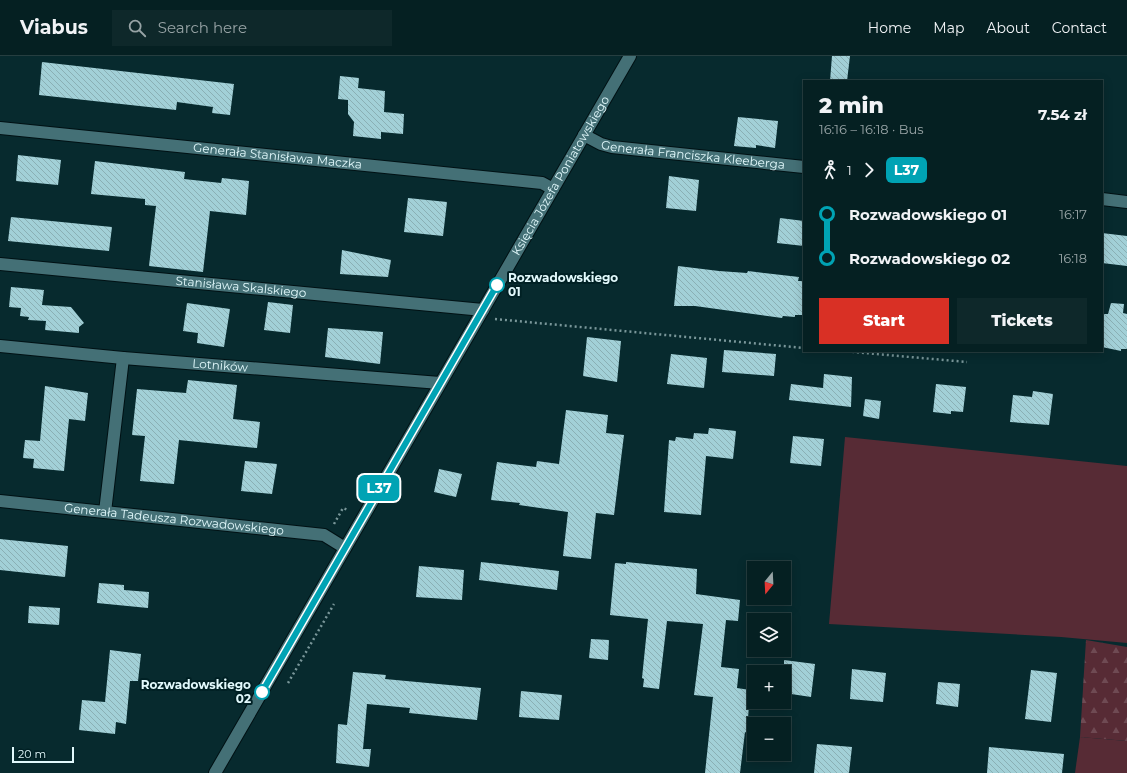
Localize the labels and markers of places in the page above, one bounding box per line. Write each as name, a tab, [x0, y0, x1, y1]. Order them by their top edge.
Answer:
place label: Rozwadowskiego 01	[508, 270, 618, 299]
marker: Rozwadowskiego 01	[489, 277, 505, 293]
place label: Rozwadowskiego 02	[141, 677, 251, 706]
marker: Rozwadowskiego 02	[254, 684, 270, 700]

